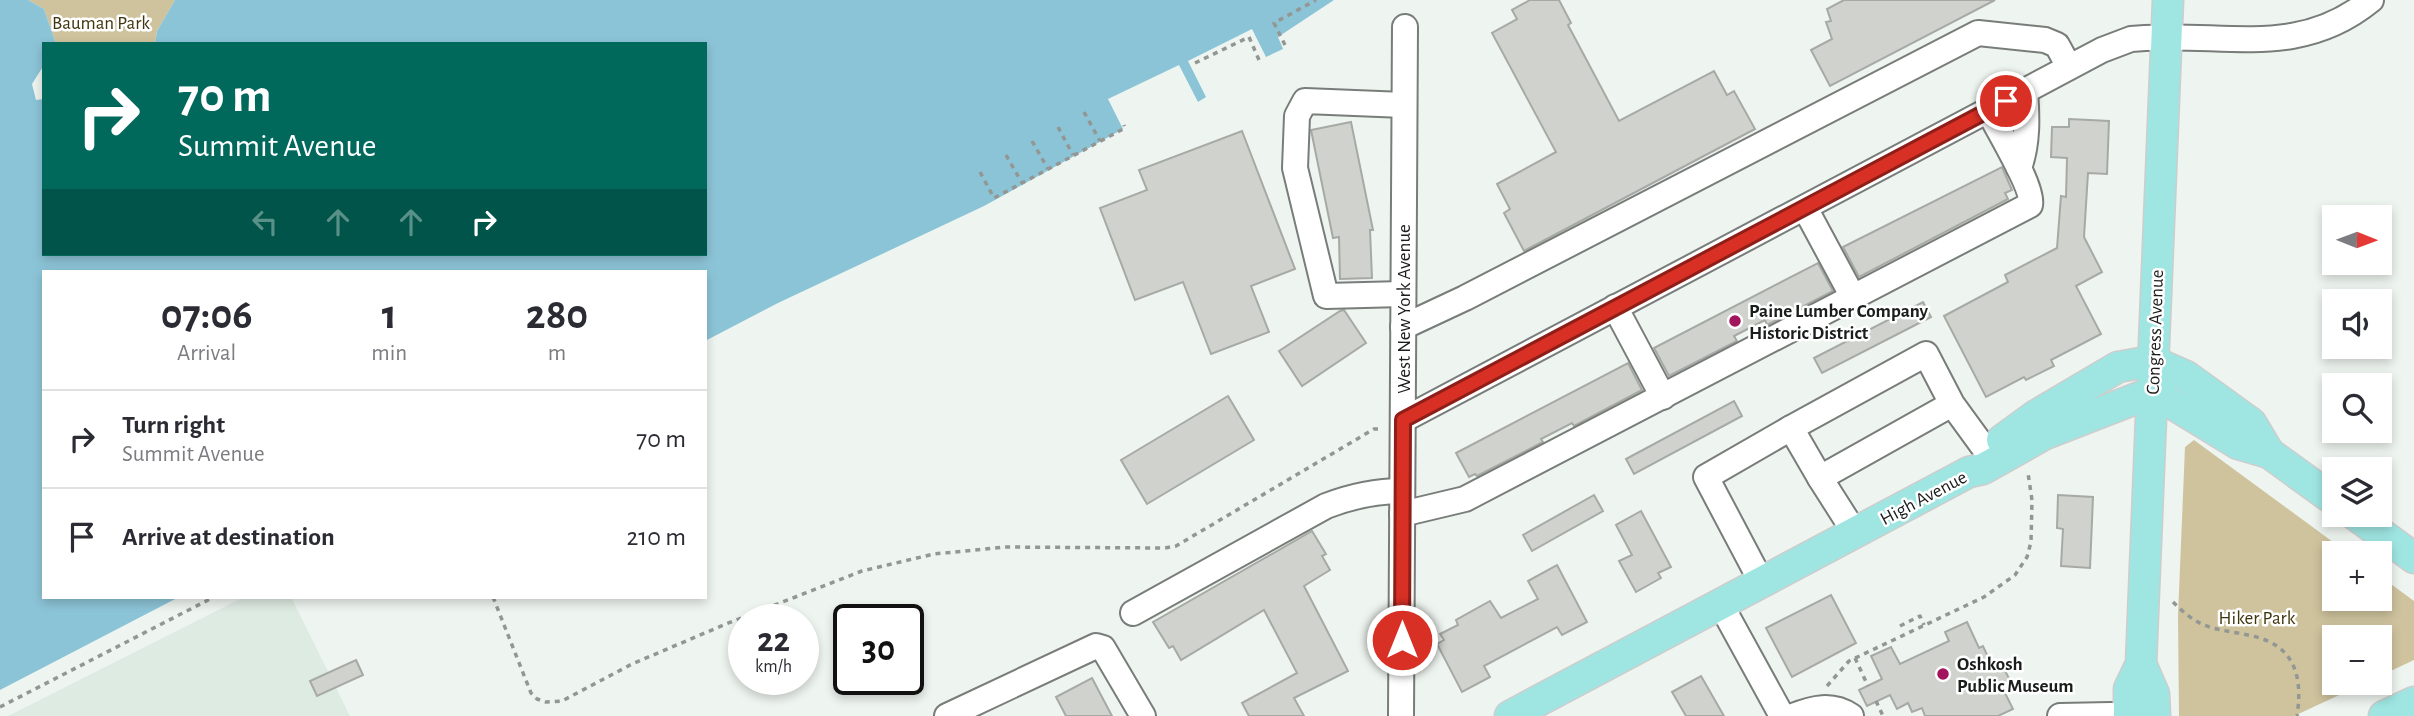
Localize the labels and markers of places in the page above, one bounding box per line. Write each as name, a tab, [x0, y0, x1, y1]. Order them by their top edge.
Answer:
pin	[1976, 71, 2036, 131]
place label: Paine Lumber Company Historic District	[1749, 302, 1929, 343]
marker: Paine Lumber Company Historic District	[1727, 313, 1743, 329]
place label: Oshkosh Public Museum	[1957, 655, 2074, 696]
marker: Oshkosh Public Museum	[1935, 666, 1951, 682]

